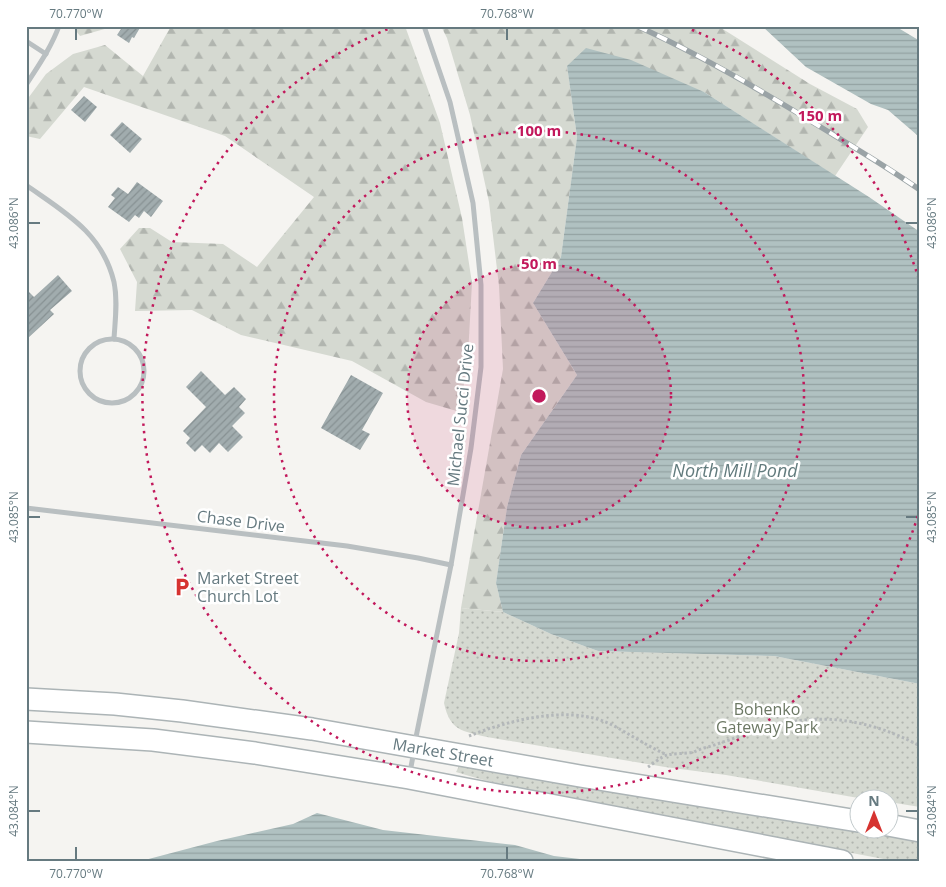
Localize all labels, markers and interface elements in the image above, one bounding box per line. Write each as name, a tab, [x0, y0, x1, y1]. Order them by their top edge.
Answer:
text: 70.770°W	[49, 5, 103, 22]
text: 70.768°W	[480, 5, 534, 22]
text: 150 m	[798, 105, 842, 125]
text: 100 m	[517, 120, 561, 140]
text: 43.086°N	[5, 197, 22, 249]
text: 43.086°N	[923, 197, 940, 249]
text: 50 m	[521, 253, 557, 273]
street label: Michael Succi Drive	[442, 343, 478, 487]
centre of rings	[530, 387, 548, 405]
water label: North Mill Pond	[672, 458, 798, 482]
text: 43.085°N	[5, 491, 22, 543]
text: 43.085°N	[923, 491, 940, 543]
street label: Chase Drive	[196, 505, 286, 537]
place label: Market Street Church Lot	[197, 567, 299, 607]
parking icon: Market Street Church Lot	[171, 576, 193, 598]
park label: Bohenko Gateway Park	[716, 698, 819, 738]
street label: Market Street	[391, 732, 496, 772]
text: 43.084°N	[5, 785, 22, 837]
text: 43.084°N	[923, 785, 940, 837]
north arrow	[848, 790, 898, 840]
text: N	[868, 791, 880, 810]
text: 70.770°W	[49, 865, 103, 882]
text: 70.768°W	[480, 865, 534, 882]

